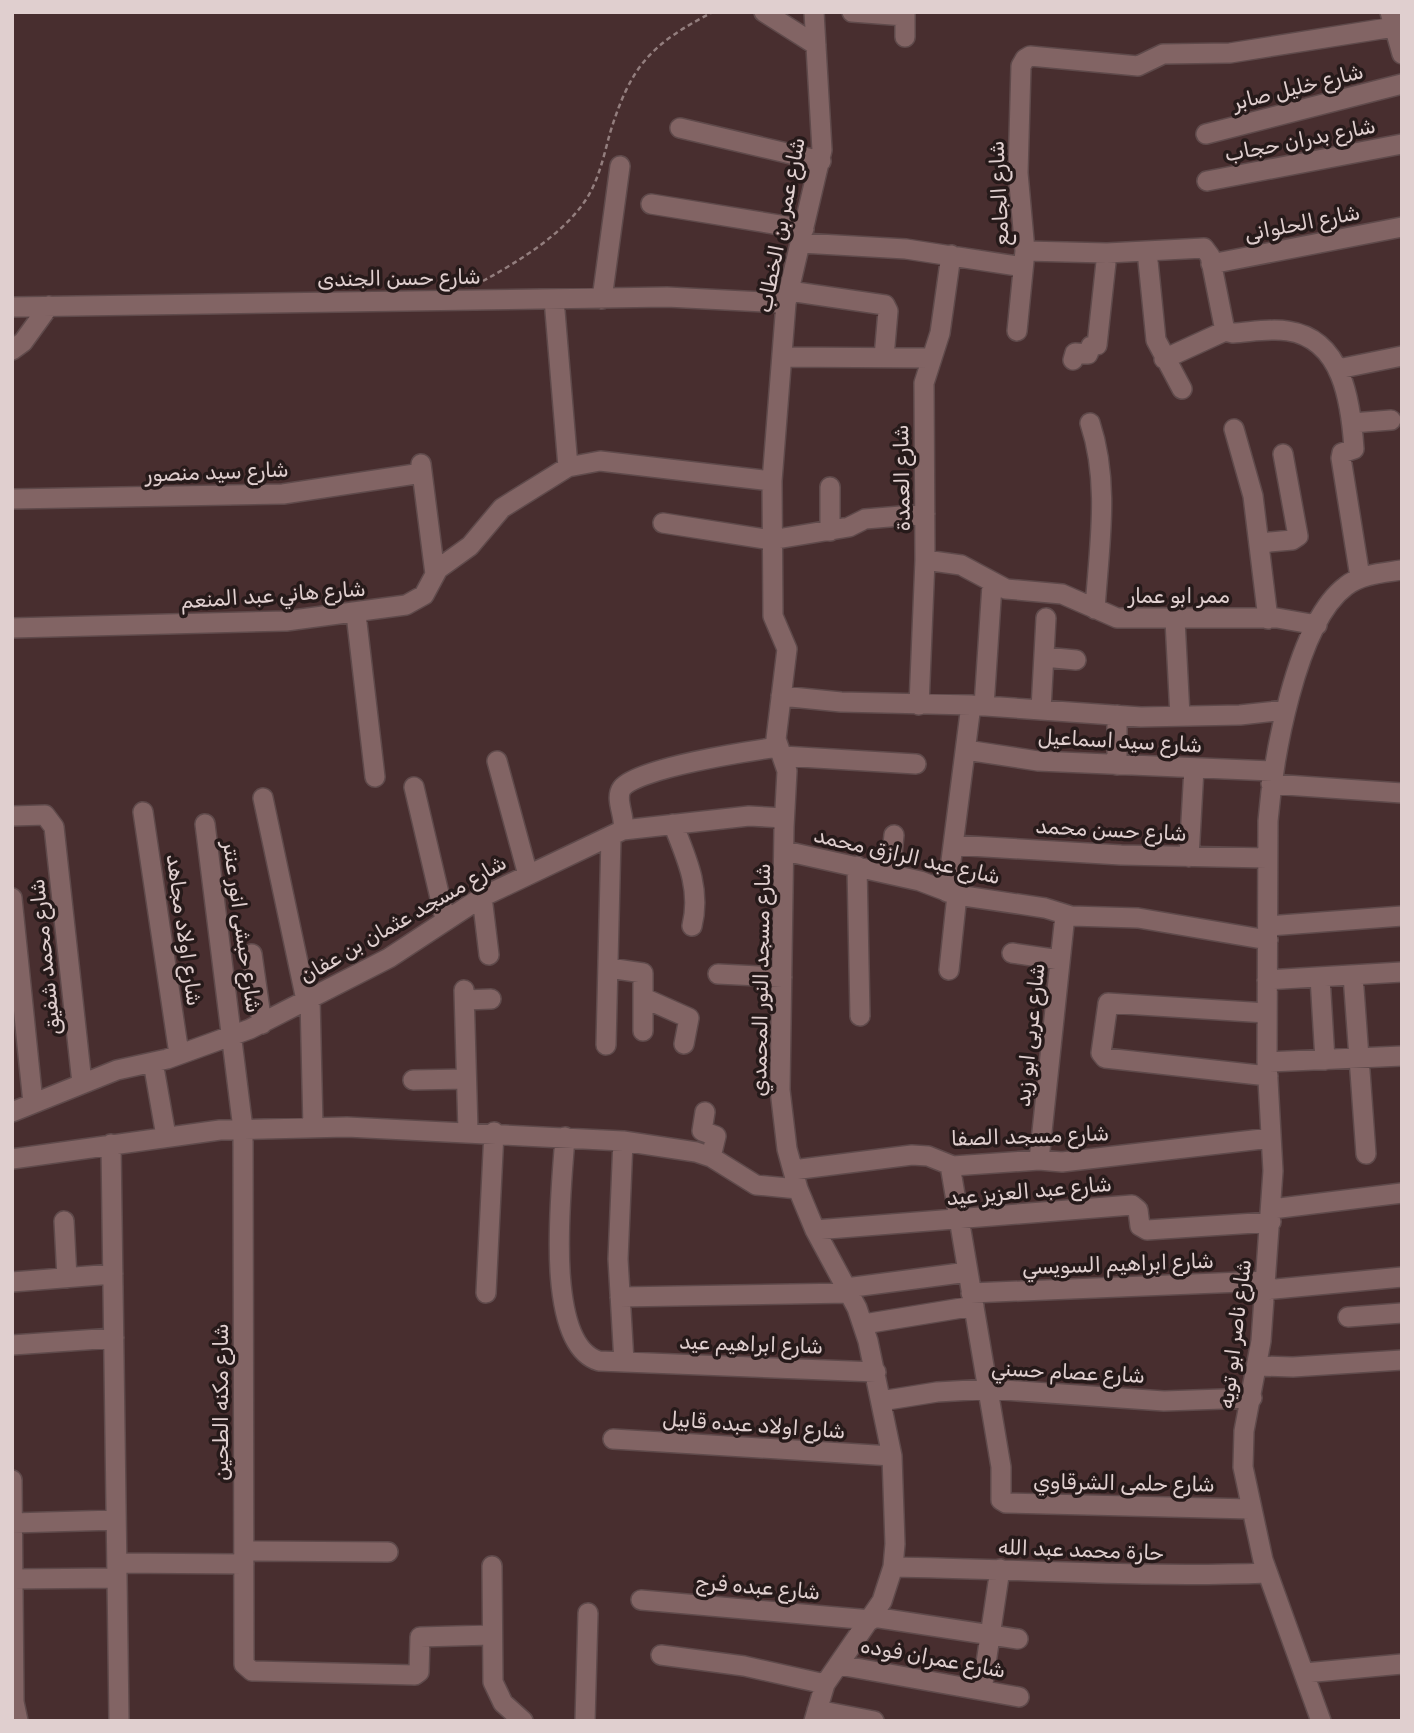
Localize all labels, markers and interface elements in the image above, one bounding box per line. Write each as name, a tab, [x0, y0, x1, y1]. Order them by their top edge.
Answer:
street label: شارع خليل صابر	[1228, 58, 1366, 117]
street label: شارع بدران حجاب	[1222, 113, 1378, 168]
street label: شارع عمر بن الخطاب	[751, 135, 812, 315]
street label: شارع الجامع	[983, 140, 1017, 246]
street label: شارع الحلوانى	[1242, 199, 1362, 248]
street label: شارع حسن الجندى	[317, 264, 481, 293]
street label: شارع العمدة	[888, 424, 917, 532]
street label: شارع سيد منصور	[143, 457, 289, 489]
street label: شارع هاني عبد المنعم	[180, 576, 367, 617]
street label: ممر ابو عمار	[1126, 583, 1230, 608]
street label: شارع سيد اسماعيل	[1037, 724, 1203, 759]
street label: شارع حسن محمد	[1035, 813, 1187, 848]
street label: شارع عبد الرازق محمد	[811, 822, 1003, 891]
street label: شارع حبشى انور عنتر	[216, 837, 267, 1015]
street label: شارع مسجد عثمان بن عفان	[295, 849, 511, 990]
street label: شارع اولاد مجاهد	[159, 852, 208, 1008]
street label: شارع مسجد النور المحمدي	[746, 863, 777, 1097]
street label: شارع محمد شفيق	[24, 877, 67, 1036]
street label: شارع عربى ابو زيد	[1010, 962, 1051, 1108]
street label: شارع مسجد الصفا	[950, 1120, 1110, 1153]
street label: شارع عبد العزيز عيد	[945, 1171, 1113, 1212]
street label: شارع ابراهيم السويسي	[1022, 1248, 1214, 1283]
street label: شارع ناصر ابو تويه	[1213, 1258, 1258, 1410]
street label: شارع مكنه الطحين	[208, 1323, 235, 1481]
street label: شارع ابراهيم عيد	[679, 1328, 823, 1361]
street label: شارع عصام حسني	[990, 1355, 1146, 1392]
street label: شارع اولاد عبده قابيل	[662, 1406, 846, 1445]
street label: شارع حلمى الشرقاوي	[1033, 1468, 1215, 1499]
street label: حارة محمد عبد الله	[998, 1534, 1164, 1565]
street label: شارع عبده فرج	[694, 1569, 821, 1606]
street label: شارع عمران فوده	[858, 1632, 1008, 1685]

